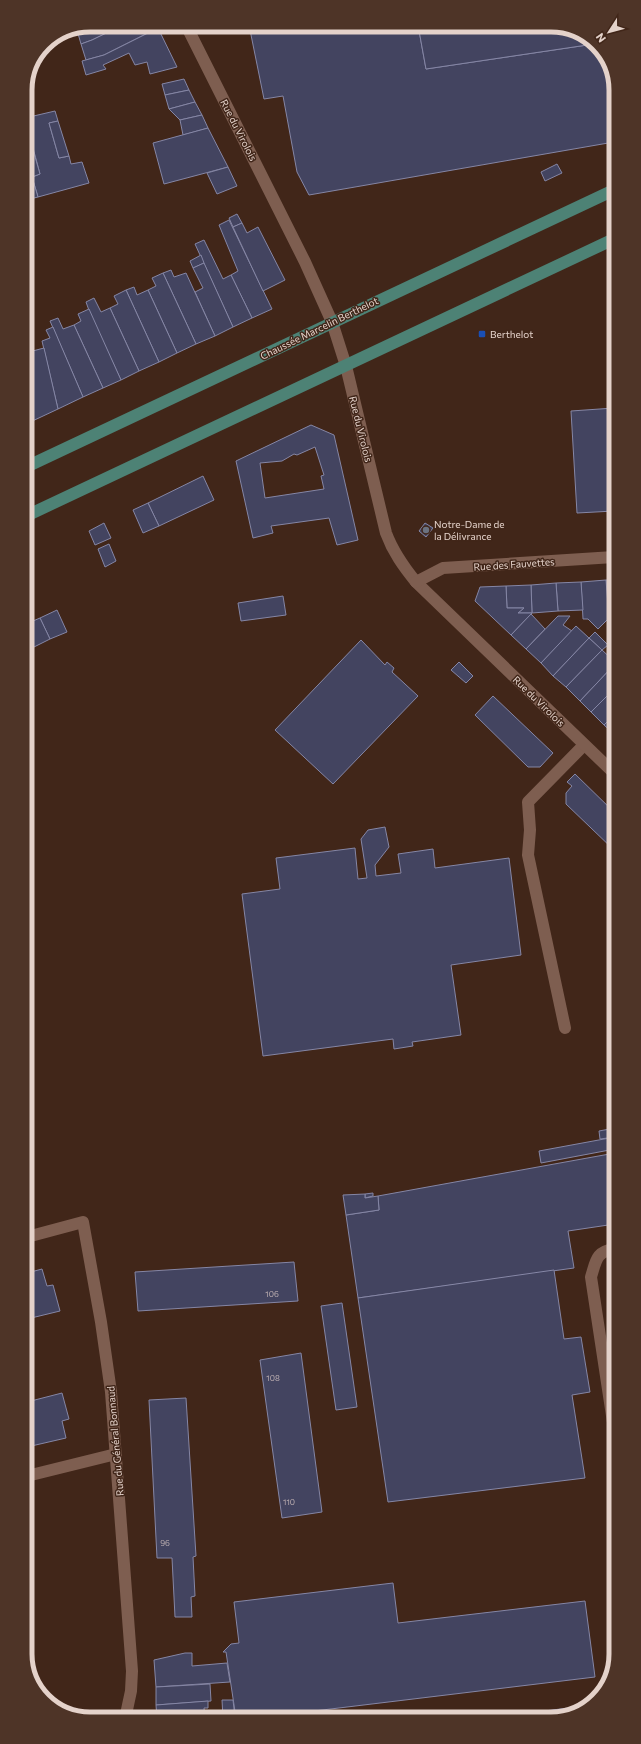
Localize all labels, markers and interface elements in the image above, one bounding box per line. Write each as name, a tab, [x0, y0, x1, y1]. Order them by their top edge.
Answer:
north arrow	[589, 12, 629, 52]
text: N	[593, 31, 608, 45]
street label: Rue du Virolois	[218, 97, 260, 163]
street label: Chaussée Marcelin Berthelot	[258, 294, 380, 362]
place label: Berthelot	[490, 328, 533, 340]
marker: Berthelot	[477, 329, 487, 339]
street label: Rue du Virolois	[347, 395, 375, 464]
place label: Notre-Dame de la Délivrance	[434, 518, 504, 542]
marker: Notre-Dame de la Délivrance	[421, 525, 431, 535]
street label: Rue des Fauvettes	[473, 555, 555, 573]
street label: Rue du Virolois	[511, 673, 568, 729]
house number: 106	[265, 1289, 279, 1299]
house number: 108	[266, 1373, 280, 1383]
street label: Rue du Général Bonnaud	[104, 1385, 126, 1497]
house number: 110	[283, 1497, 295, 1507]
house number: 96	[160, 1538, 170, 1548]

